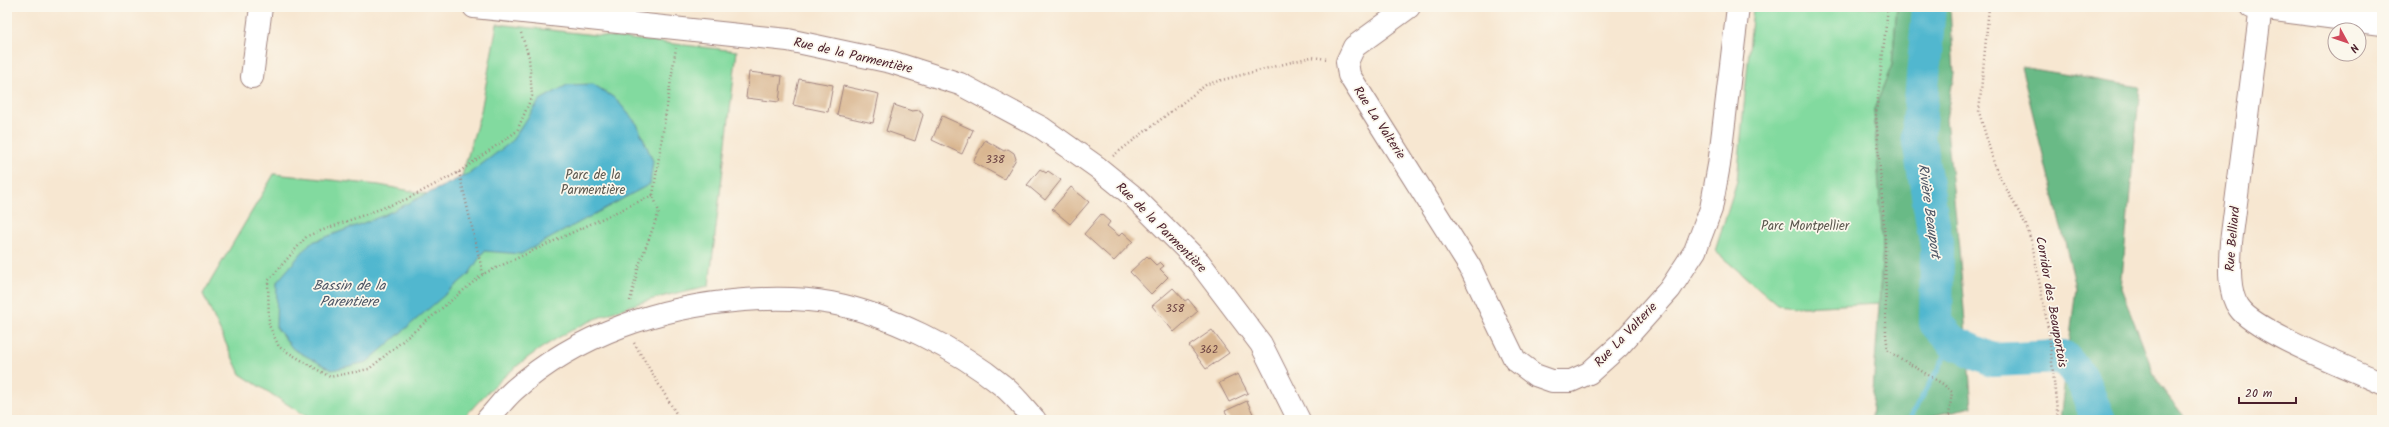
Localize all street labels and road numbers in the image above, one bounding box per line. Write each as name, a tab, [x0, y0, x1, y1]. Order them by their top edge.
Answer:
street label: Rue de la Parmentière	[791, 32, 915, 80]
street label: Rue La Valterie	[1347, 82, 1411, 164]
street label: Rue de la Parmentière	[1111, 178, 1211, 278]
street label: Rue Belliard	[2220, 205, 2246, 272]
street label: Corridor des Beauportois	[2029, 235, 2073, 370]
street label: Rue La Valterie	[1589, 298, 1663, 372]

